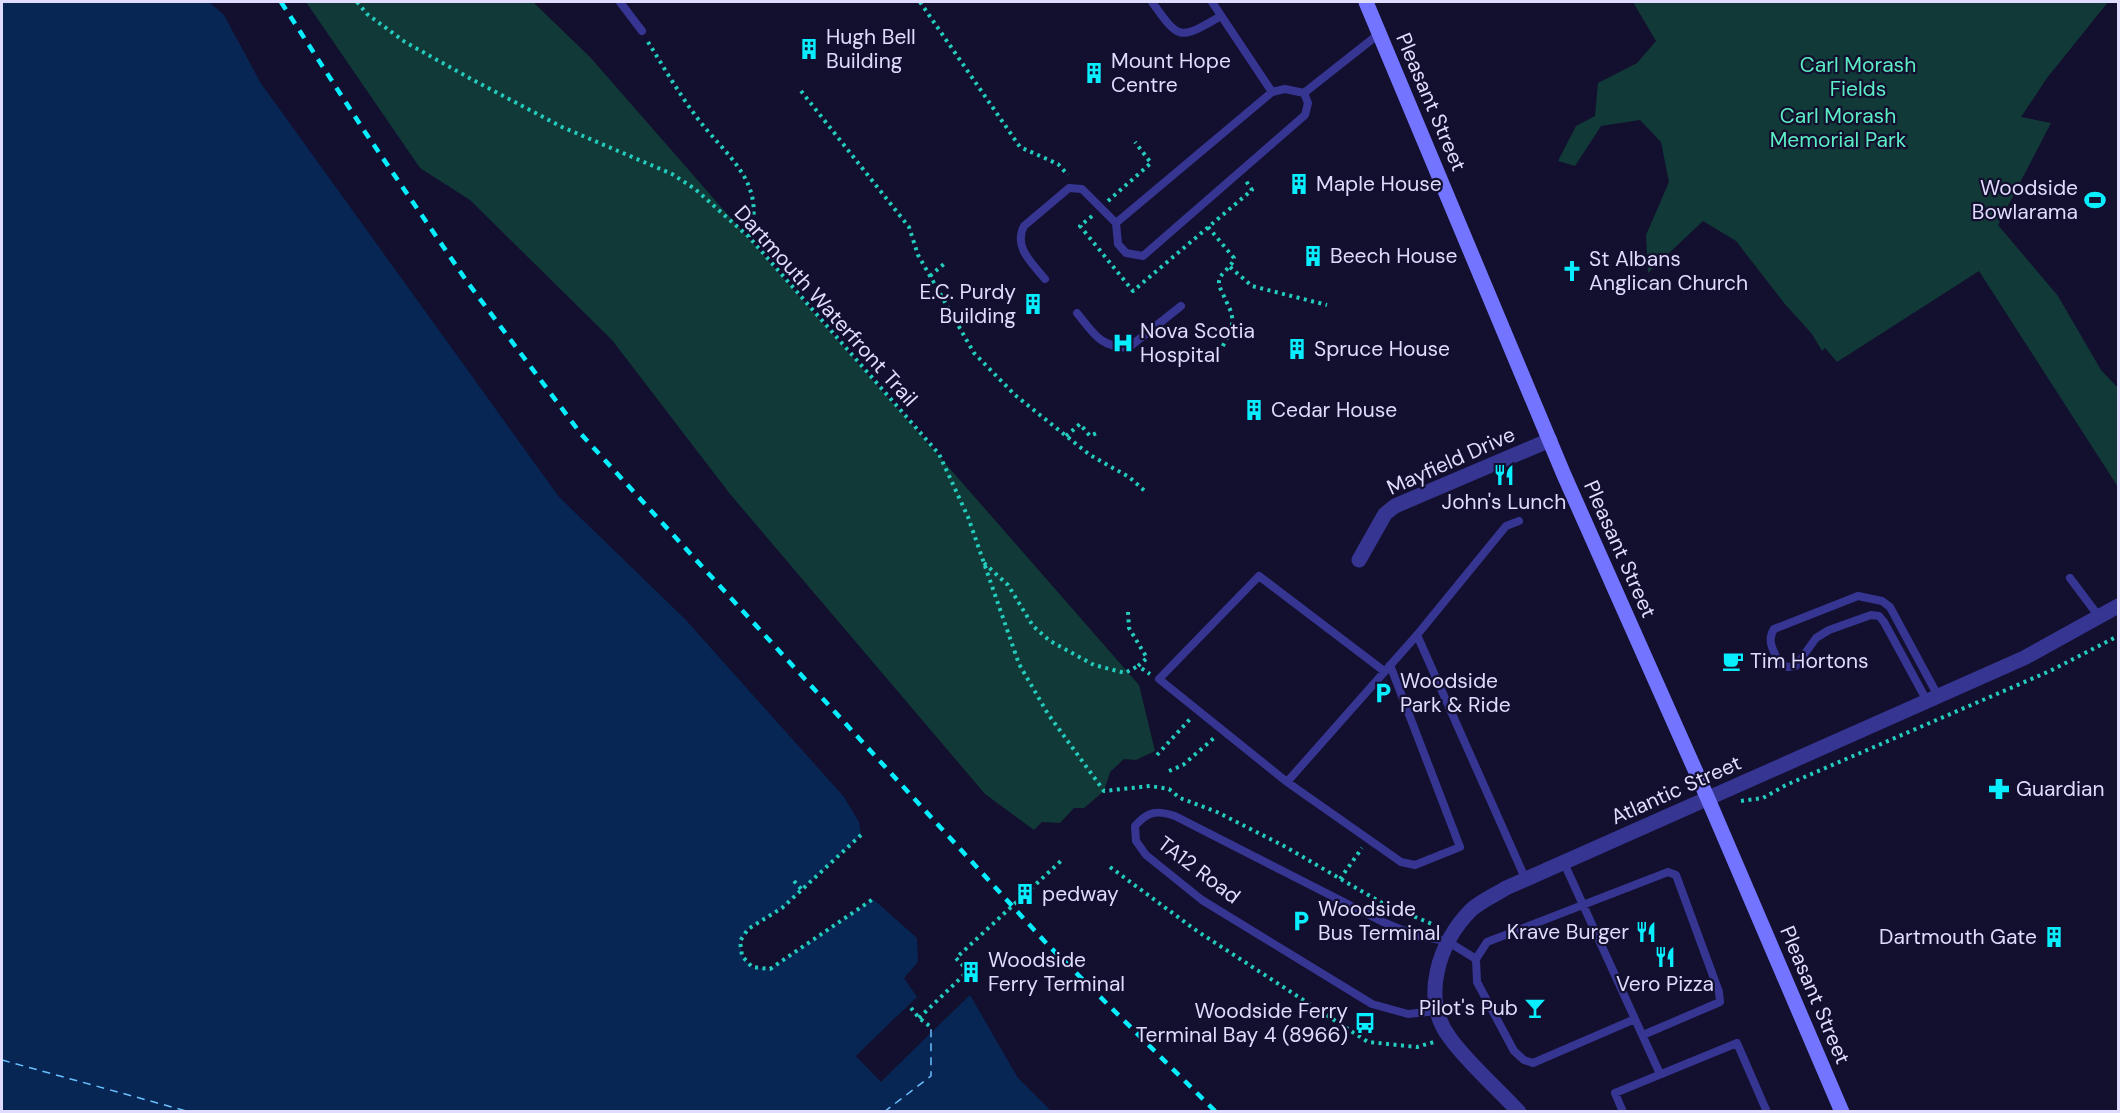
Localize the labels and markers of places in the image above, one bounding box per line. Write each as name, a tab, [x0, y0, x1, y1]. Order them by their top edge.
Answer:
place label: Hugh Bell Building	[826, 23, 916, 75]
building icon: Hugh Bell Building	[797, 37, 821, 61]
place label: Mount Hope Centre	[1111, 47, 1231, 99]
building icon: Mount Hope Centre	[1082, 61, 1106, 85]
place label: Maple House	[1316, 170, 1442, 198]
building icon: Maple House	[1287, 172, 1311, 196]
place label: Woodside Bowlarama	[1972, 174, 2078, 226]
sports icon: Woodside Bowlarama	[2083, 188, 2107, 212]
place label: Beech House	[1330, 242, 1458, 270]
building icon: Beech House	[1301, 244, 1325, 268]
place label: St Albans Anglican Church	[1589, 245, 1748, 297]
church icon: St Albans Anglican Church	[1560, 259, 1584, 283]
place label: E.C. Purdy Building	[919, 278, 1016, 330]
building icon: E.C. Purdy Building	[1021, 292, 1045, 316]
place label: Nova Scotia Hospital	[1140, 317, 1255, 369]
hospital icon: Nova Scotia Hospital	[1111, 331, 1135, 355]
place label: Spruce House	[1314, 335, 1450, 363]
building icon: Spruce House	[1285, 337, 1309, 361]
place label: Cedar House	[1271, 396, 1397, 424]
building icon: Cedar House	[1242, 398, 1266, 422]
restaurant icon: John's Lunch	[1492, 463, 1516, 487]
place label: John's Lunch	[1442, 488, 1566, 516]
place label: Tim Hortons	[1750, 647, 1869, 675]
cafe icon: Tim Hortons	[1721, 649, 1745, 673]
place label: Woodside Park & Ride	[1400, 667, 1511, 719]
parking icon: Woodside Park & Ride	[1371, 681, 1395, 705]
place label: Guardian	[2016, 775, 2104, 803]
pharmacy icon: Guardian	[1987, 777, 2011, 801]
place label: pedway	[1042, 880, 1119, 908]
building icon: pedway	[1013, 882, 1037, 906]
place label: Woodside Bus Terminal	[1318, 895, 1440, 947]
parking icon: Woodside Bus Terminal	[1289, 909, 1313, 933]
place label: Krave Burger	[1507, 918, 1629, 946]
restaurant icon: Krave Burger	[1634, 920, 1658, 944]
place label: Dartmouth Gate	[1879, 923, 2037, 951]
building icon: Dartmouth Gate	[2042, 925, 2066, 949]
restaurant icon: Vero Pizza	[1653, 945, 1677, 969]
place label: Woodside Ferry Terminal	[988, 946, 1125, 998]
building icon: Woodside Ferry Terminal	[959, 960, 983, 984]
place label: Vero Pizza	[1616, 970, 1714, 998]
place label: Pilot's Pub	[1419, 994, 1518, 1022]
bar icon: Pilot's Pub	[1523, 996, 1547, 1020]
place label: Woodside Ferry Terminal Bay 4 (8966)	[1136, 997, 1348, 1049]
bus stop icon: Woodside Ferry Terminal Bay 4 (8966)	[1353, 1011, 1377, 1035]

